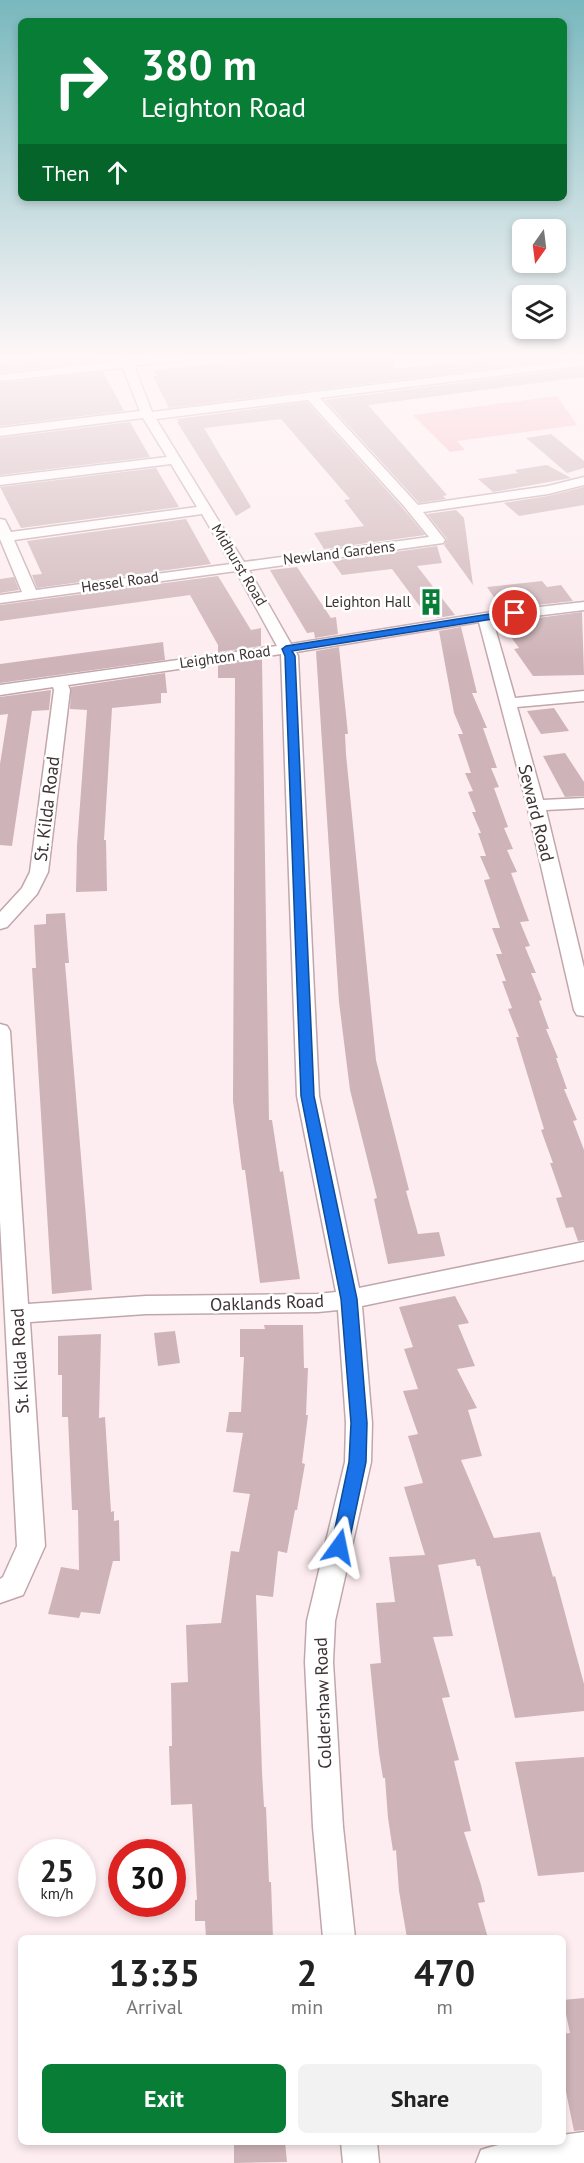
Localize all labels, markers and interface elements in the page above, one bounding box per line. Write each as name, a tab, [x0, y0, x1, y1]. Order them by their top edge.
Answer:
text: 380 m	[141, 37, 257, 92]
icon: right	[42, 42, 120, 120]
text: Leighton Road	[141, 90, 306, 124]
icon: ahead	[101, 156, 134, 189]
text: Then	[42, 159, 89, 187]
north arrow	[512, 219, 566, 273]
map controls	[512, 219, 566, 339]
button: layers	[512, 285, 566, 339]
street label: Midhurst Road	[207, 520, 271, 609]
street label: Newland Gardens	[282, 536, 396, 569]
street label: Hessel Road	[80, 567, 160, 596]
building icon: Leighton Hall	[416, 587, 446, 617]
pin	[489, 587, 540, 638]
place label: Leighton Hall	[325, 592, 412, 611]
icon: arrive	[498, 596, 531, 629]
street label: Leighton Road	[178, 641, 272, 672]
street label: St. Kilda Road	[29, 755, 64, 863]
street label: Seward Road	[513, 762, 560, 864]
street label: Oaklands Road	[210, 1289, 324, 1316]
street label: St. Kilda Road	[5, 1308, 34, 1414]
position arrow	[307, 1515, 371, 1579]
street label: Coldershaw Road	[309, 1637, 336, 1769]
speed limit sign: 30	[108, 1839, 186, 1917]
text: 25	[40, 1851, 74, 1890]
text: km/h	[41, 1884, 73, 1903]
text: 13:35	[109, 1949, 200, 1996]
text: 2	[297, 1949, 317, 1996]
text: 470	[414, 1949, 475, 1996]
text: Arrival	[126, 1994, 182, 2020]
text: min	[291, 1994, 323, 2020]
text: m	[437, 1994, 453, 2020]
button: Exit	[42, 2064, 286, 2133]
button: Share	[298, 2064, 542, 2133]

